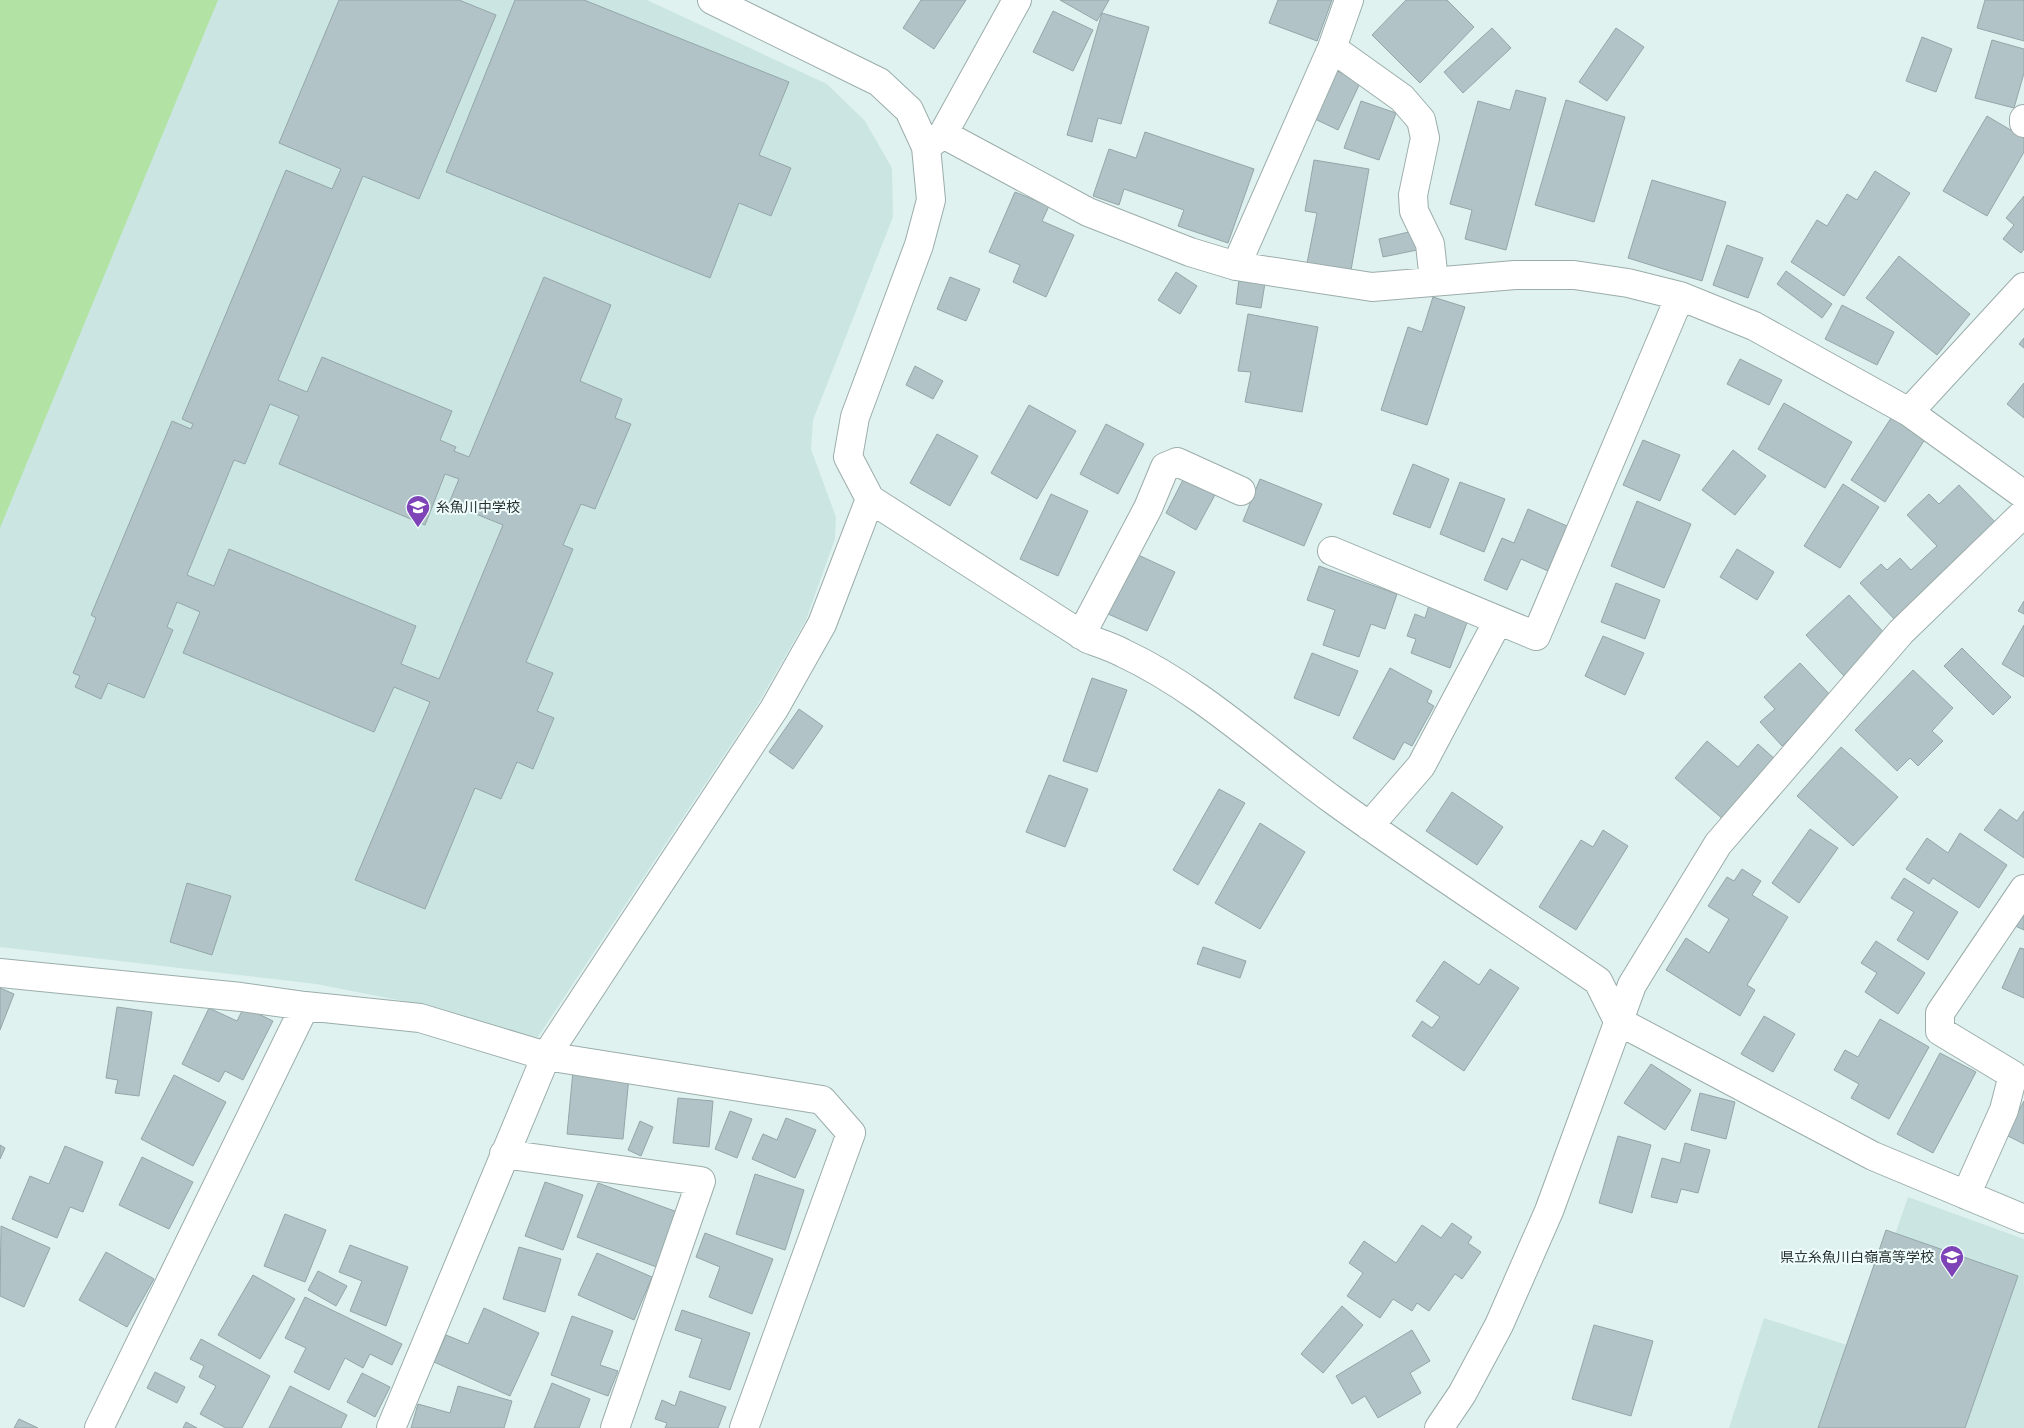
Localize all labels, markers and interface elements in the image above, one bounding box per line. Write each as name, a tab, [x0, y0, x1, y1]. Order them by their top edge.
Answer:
school or university icon: 糸魚川中学校	[405, 494, 431, 528]
place label: 糸魚川中学校	[436, 499, 520, 515]
school or university icon: 県立糸魚川白嶺高等学校	[1939, 1244, 1965, 1278]
place label: 県立糸魚川白嶺高等学校	[1780, 1249, 1934, 1265]

